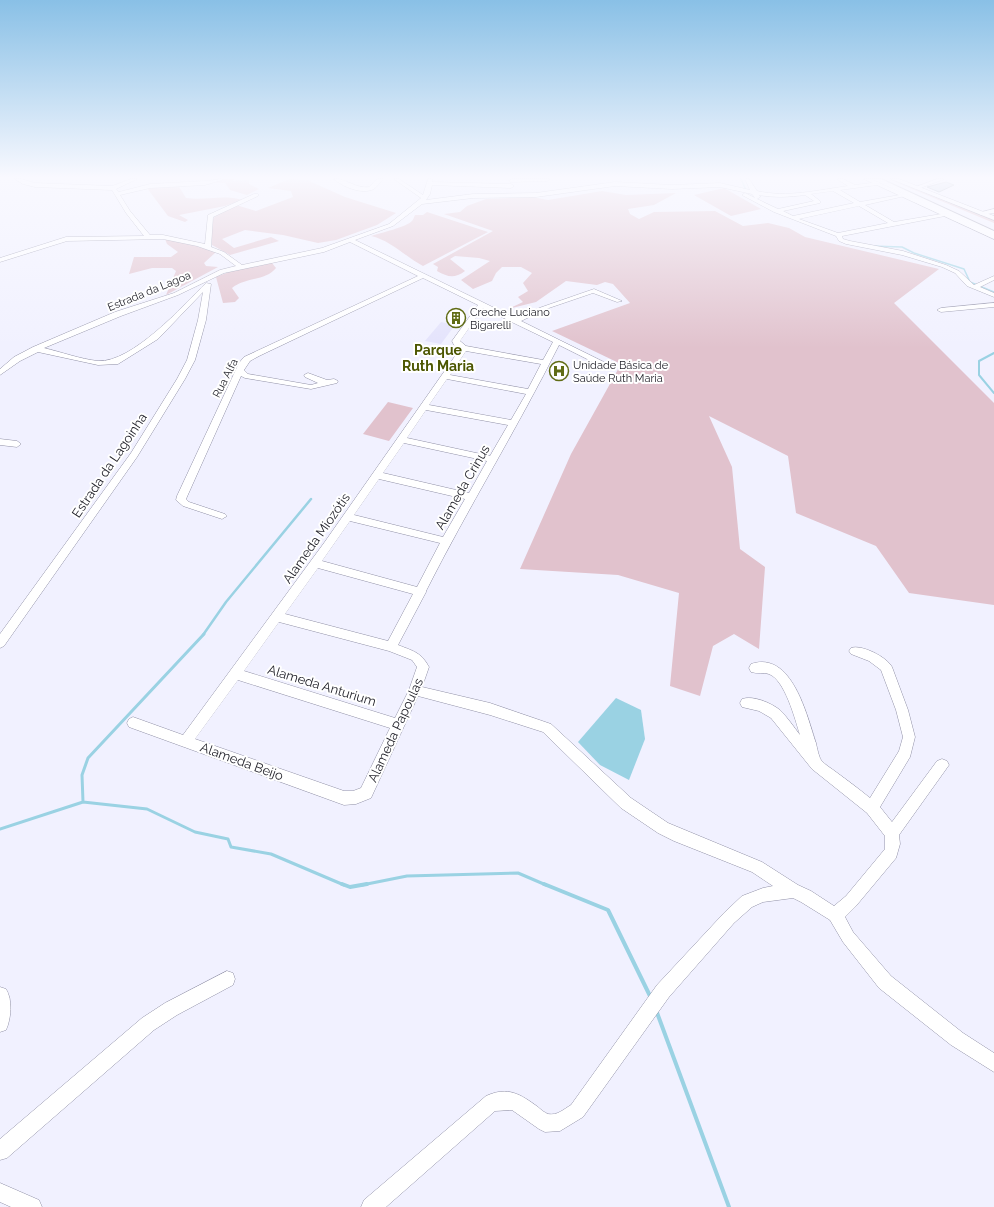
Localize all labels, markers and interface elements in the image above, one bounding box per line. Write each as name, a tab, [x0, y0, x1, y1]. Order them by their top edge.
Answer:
street label: Estrada da Lagoa	[106, 269, 193, 314]
place label: Creche Luciano Bigarelli	[470, 306, 550, 332]
building icon: Creche Luciano Bigarelli	[445, 307, 467, 329]
district label: Parque Ruth Maria	[402, 342, 474, 374]
street label: Rua Alfa	[210, 357, 241, 400]
place label: Unidade Básica de Saúde Ruth Maria	[573, 359, 669, 385]
hospital icon: Unidade Básica de Saúde Ruth Maria	[548, 360, 570, 382]
street label: Estrada da Lagoinha	[69, 410, 150, 520]
street label: Alameda Crinus	[432, 442, 493, 532]
street label: Alameda Miozótis	[280, 490, 353, 586]
street label: Alameda Anturium	[266, 662, 378, 709]
street label: Alameda Papoulas	[365, 676, 426, 785]
street label: Alameda Beijo	[198, 739, 286, 784]

